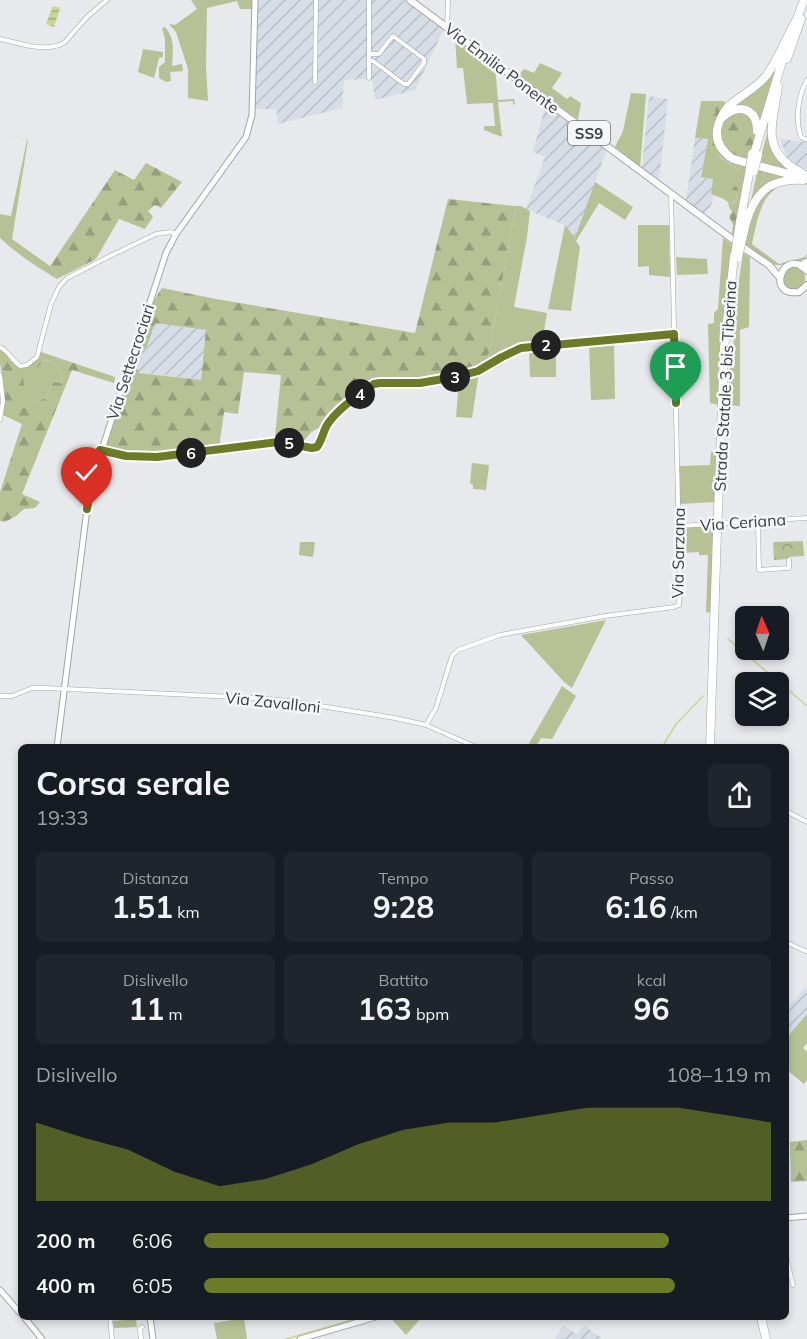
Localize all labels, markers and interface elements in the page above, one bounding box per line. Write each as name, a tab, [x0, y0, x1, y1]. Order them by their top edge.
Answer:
street label: Via Emilia Ponente	[441, 18, 563, 118]
road number: SS9	[568, 121, 610, 145]
street label: Strada Statale 3 bis Tiberina	[709, 280, 741, 492]
street label: Via Settecrociari	[102, 301, 158, 423]
pin: 2	[531, 330, 561, 360]
text: 2	[541, 335, 551, 355]
pin	[650, 341, 701, 403]
icon: arrive	[659, 350, 692, 383]
pin: 3	[440, 362, 470, 392]
text: 3	[450, 367, 460, 387]
pin: 4	[345, 379, 375, 409]
text: 4	[355, 384, 365, 404]
pin: 5	[274, 428, 304, 458]
text: 5	[284, 433, 294, 453]
pin: 6	[176, 438, 206, 468]
text: 6	[186, 443, 196, 463]
pin	[61, 447, 112, 509]
icon: check	[70, 456, 103, 489]
street label: Via Sarzana	[667, 507, 689, 599]
street label: Via Ceriana	[699, 509, 787, 535]
north arrow	[735, 606, 789, 660]
map controls	[735, 606, 789, 726]
button: layers	[735, 672, 789, 726]
street label: Via Zavalloni	[224, 687, 322, 717]
text: Corsa serale	[36, 762, 230, 803]
button: share	[708, 764, 771, 827]
text: 19:33	[36, 805, 89, 830]
text: Distanza	[122, 868, 189, 888]
text: Tempo	[379, 868, 428, 888]
text: Passo	[629, 868, 674, 888]
text: 1.51	[112, 888, 173, 926]
text: 9:28	[373, 888, 434, 926]
text: 6:16	[605, 888, 667, 926]
text: km	[173, 902, 199, 922]
text: /km	[667, 902, 698, 922]
text: Dislivello	[123, 970, 188, 990]
text: Battito	[379, 970, 428, 990]
text: kcal	[637, 970, 666, 990]
text: 11	[128, 990, 164, 1028]
text: 163	[358, 990, 412, 1028]
text: 96	[634, 990, 670, 1028]
text: m	[164, 1004, 183, 1024]
text: bpm	[412, 1004, 449, 1024]
text: Dislivello	[36, 1062, 117, 1087]
text: 108–119 m	[666, 1062, 771, 1087]
text: 200 m	[36, 1228, 95, 1253]
text: 6:06	[132, 1228, 173, 1253]
text: 400 m	[36, 1273, 95, 1298]
text: 6:05	[132, 1273, 173, 1298]

